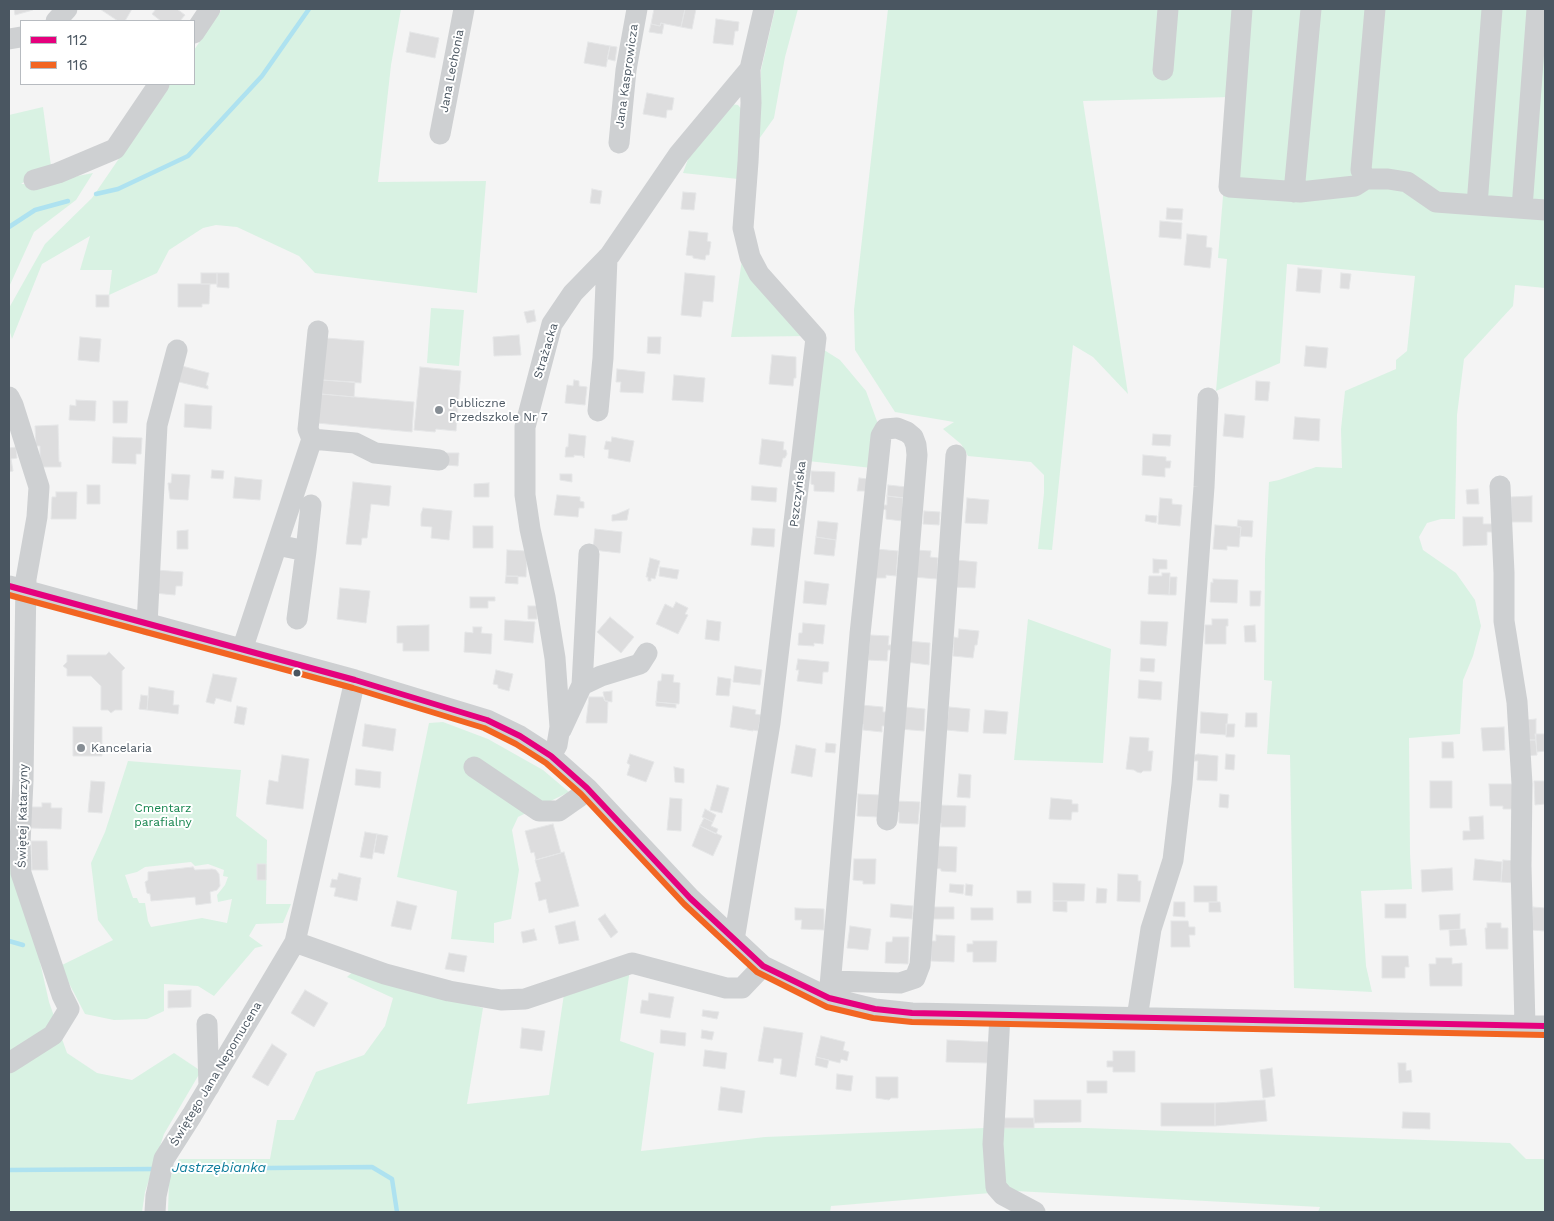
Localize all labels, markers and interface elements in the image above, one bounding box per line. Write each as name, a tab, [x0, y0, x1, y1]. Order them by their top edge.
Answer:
legend	[20, 20, 195, 85]
street label: Jana Kasprowicza	[613, 23, 641, 129]
street label: Jana Lechonia	[437, 28, 467, 114]
text: 112	[67, 31, 87, 49]
text: 116	[67, 56, 88, 74]
street label: Strażacka	[531, 321, 561, 381]
place label: Publiczne Przedszkole Nr 7	[449, 396, 548, 424]
marker: Publiczne Przedszkole Nr 7	[433, 404, 445, 416]
street label: Pszczyńska	[787, 460, 809, 528]
unlabelled marker	[292, 668, 302, 678]
place label: Kancelaria	[91, 741, 152, 755]
marker: Kancelaria	[75, 742, 87, 754]
street label: Świętej Katarzyny	[15, 764, 31, 868]
park label: Cmentarz parafialny	[134, 801, 192, 829]
street label: Świętego Jana Nepomucena	[167, 999, 265, 1149]
water label: Jastrzębianka	[172, 1160, 266, 1176]

